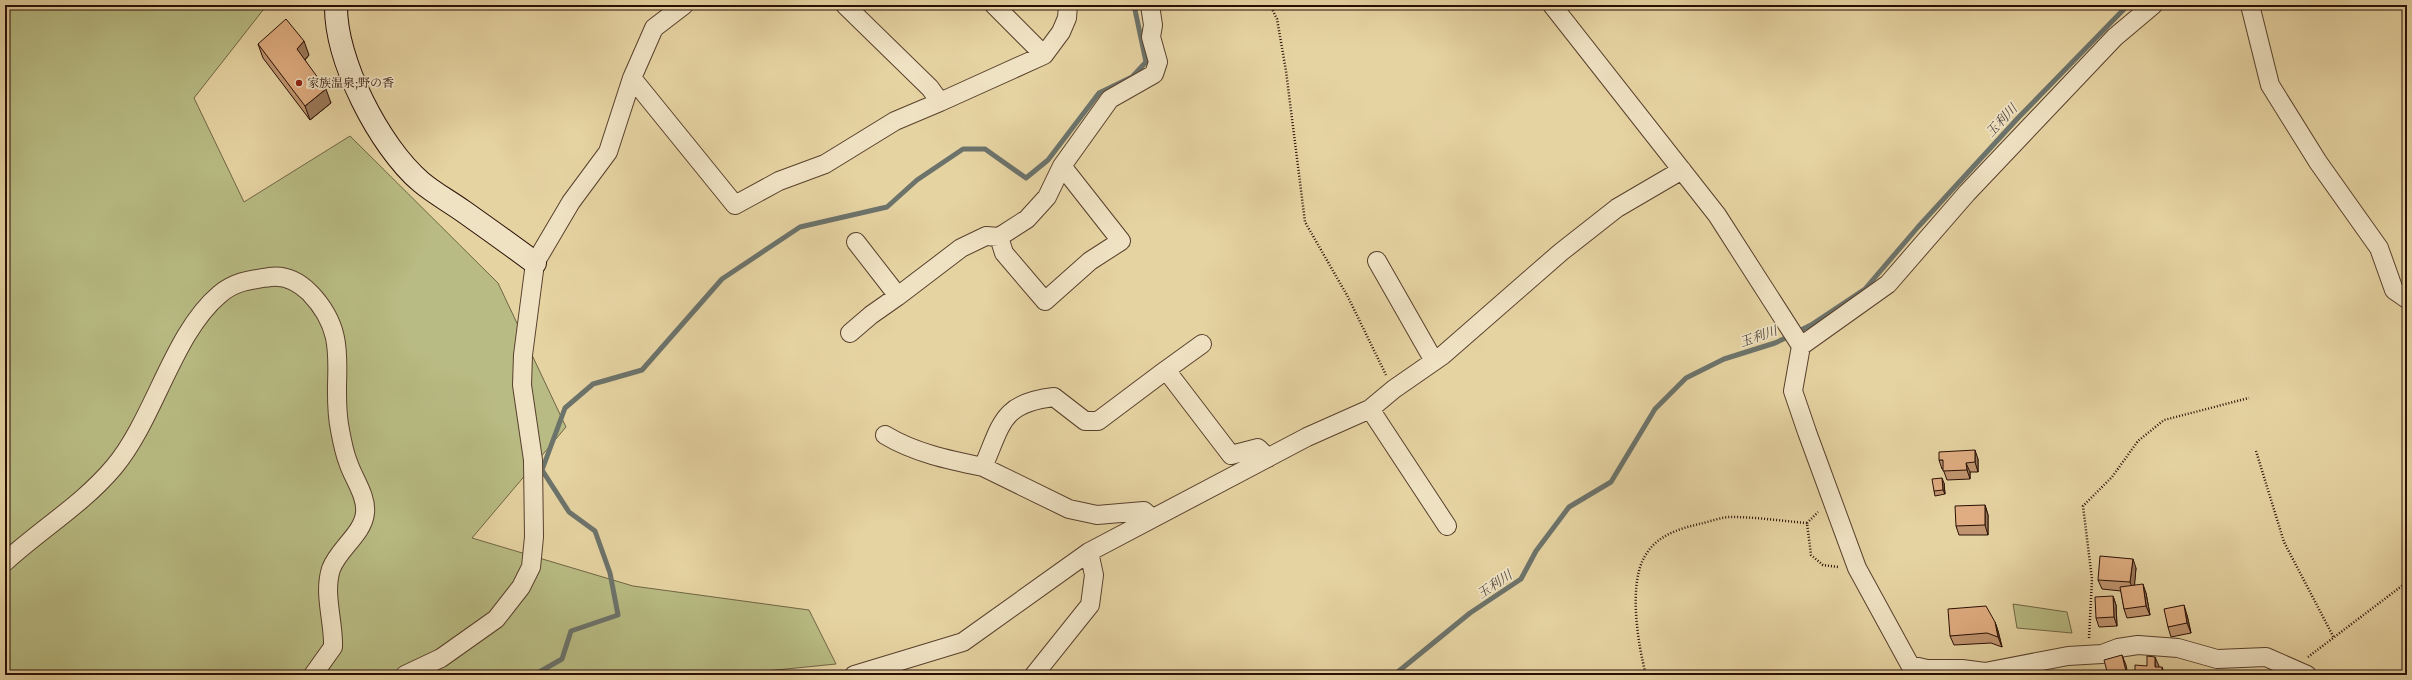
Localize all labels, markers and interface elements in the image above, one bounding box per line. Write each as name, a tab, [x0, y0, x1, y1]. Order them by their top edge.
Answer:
place label: 家族温泉;野の香	[307, 76, 394, 92]
marker: 家族温泉;野の香	[294, 78, 304, 88]
water label: 玉利川	[1983, 100, 2024, 142]
water label: 玉利川	[1737, 322, 1782, 353]
water label: 玉利川	[1474, 566, 1518, 604]

